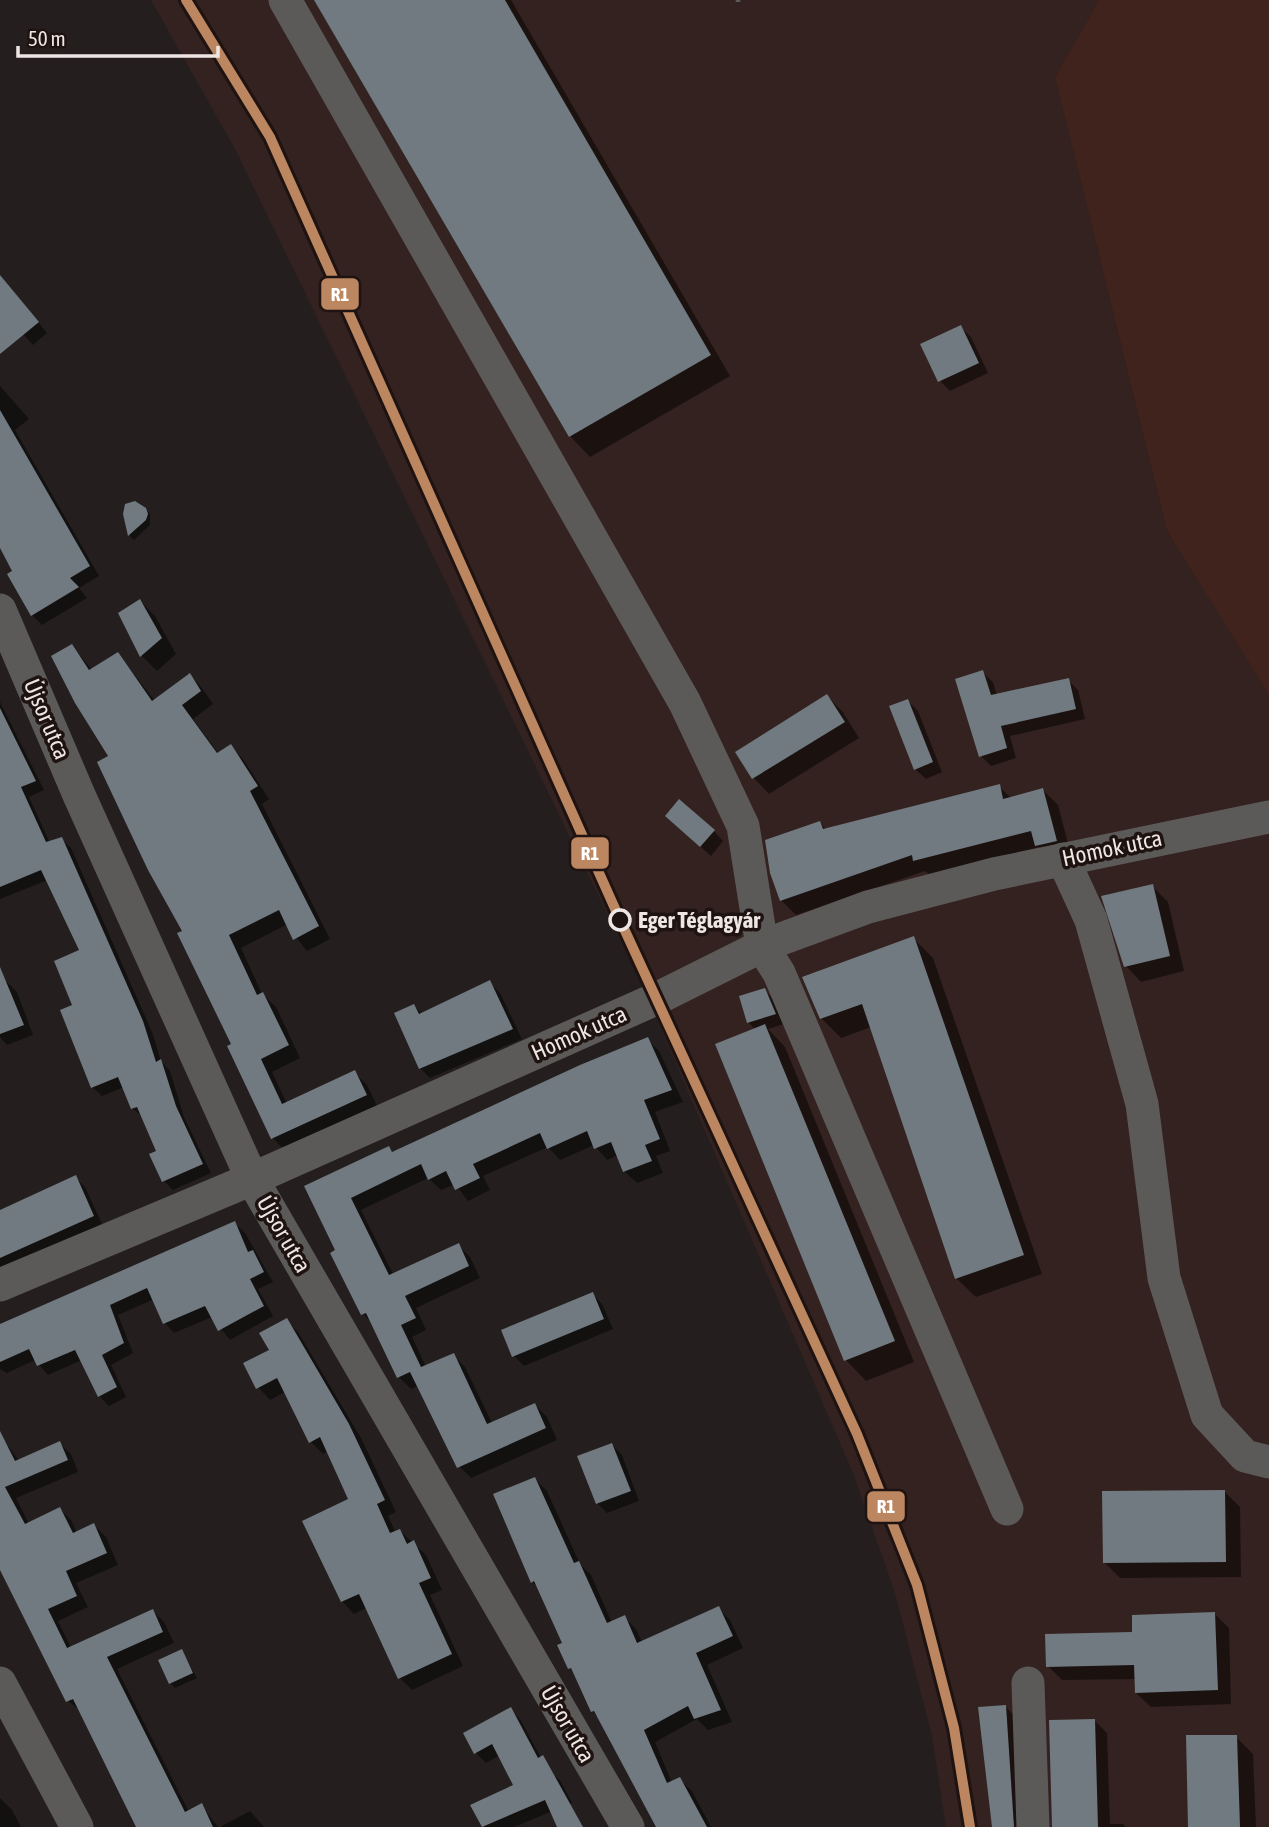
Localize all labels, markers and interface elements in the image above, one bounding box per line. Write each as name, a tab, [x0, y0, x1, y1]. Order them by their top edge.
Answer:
scale bar	[18, 14, 217, 58]
text: 50 m	[28, 26, 66, 50]
line badge: R1	[320, 277, 360, 311]
text: R1	[331, 283, 349, 305]
street label: Újsor utca	[19, 675, 75, 763]
street label: Homok utca	[1060, 825, 1164, 871]
line badge: R1	[570, 836, 610, 870]
text: R1	[581, 842, 599, 864]
place label: Eger Téglagyár	[638, 907, 761, 933]
marker: Eger Téglagyár	[609, 909, 631, 931]
street label: Homok utca	[527, 1000, 631, 1066]
street label: Újsor utca	[252, 1191, 316, 1277]
line badge: R1	[866, 1490, 906, 1523]
text: R1	[877, 1495, 895, 1517]
street label: Újsor utca	[536, 1681, 600, 1767]

